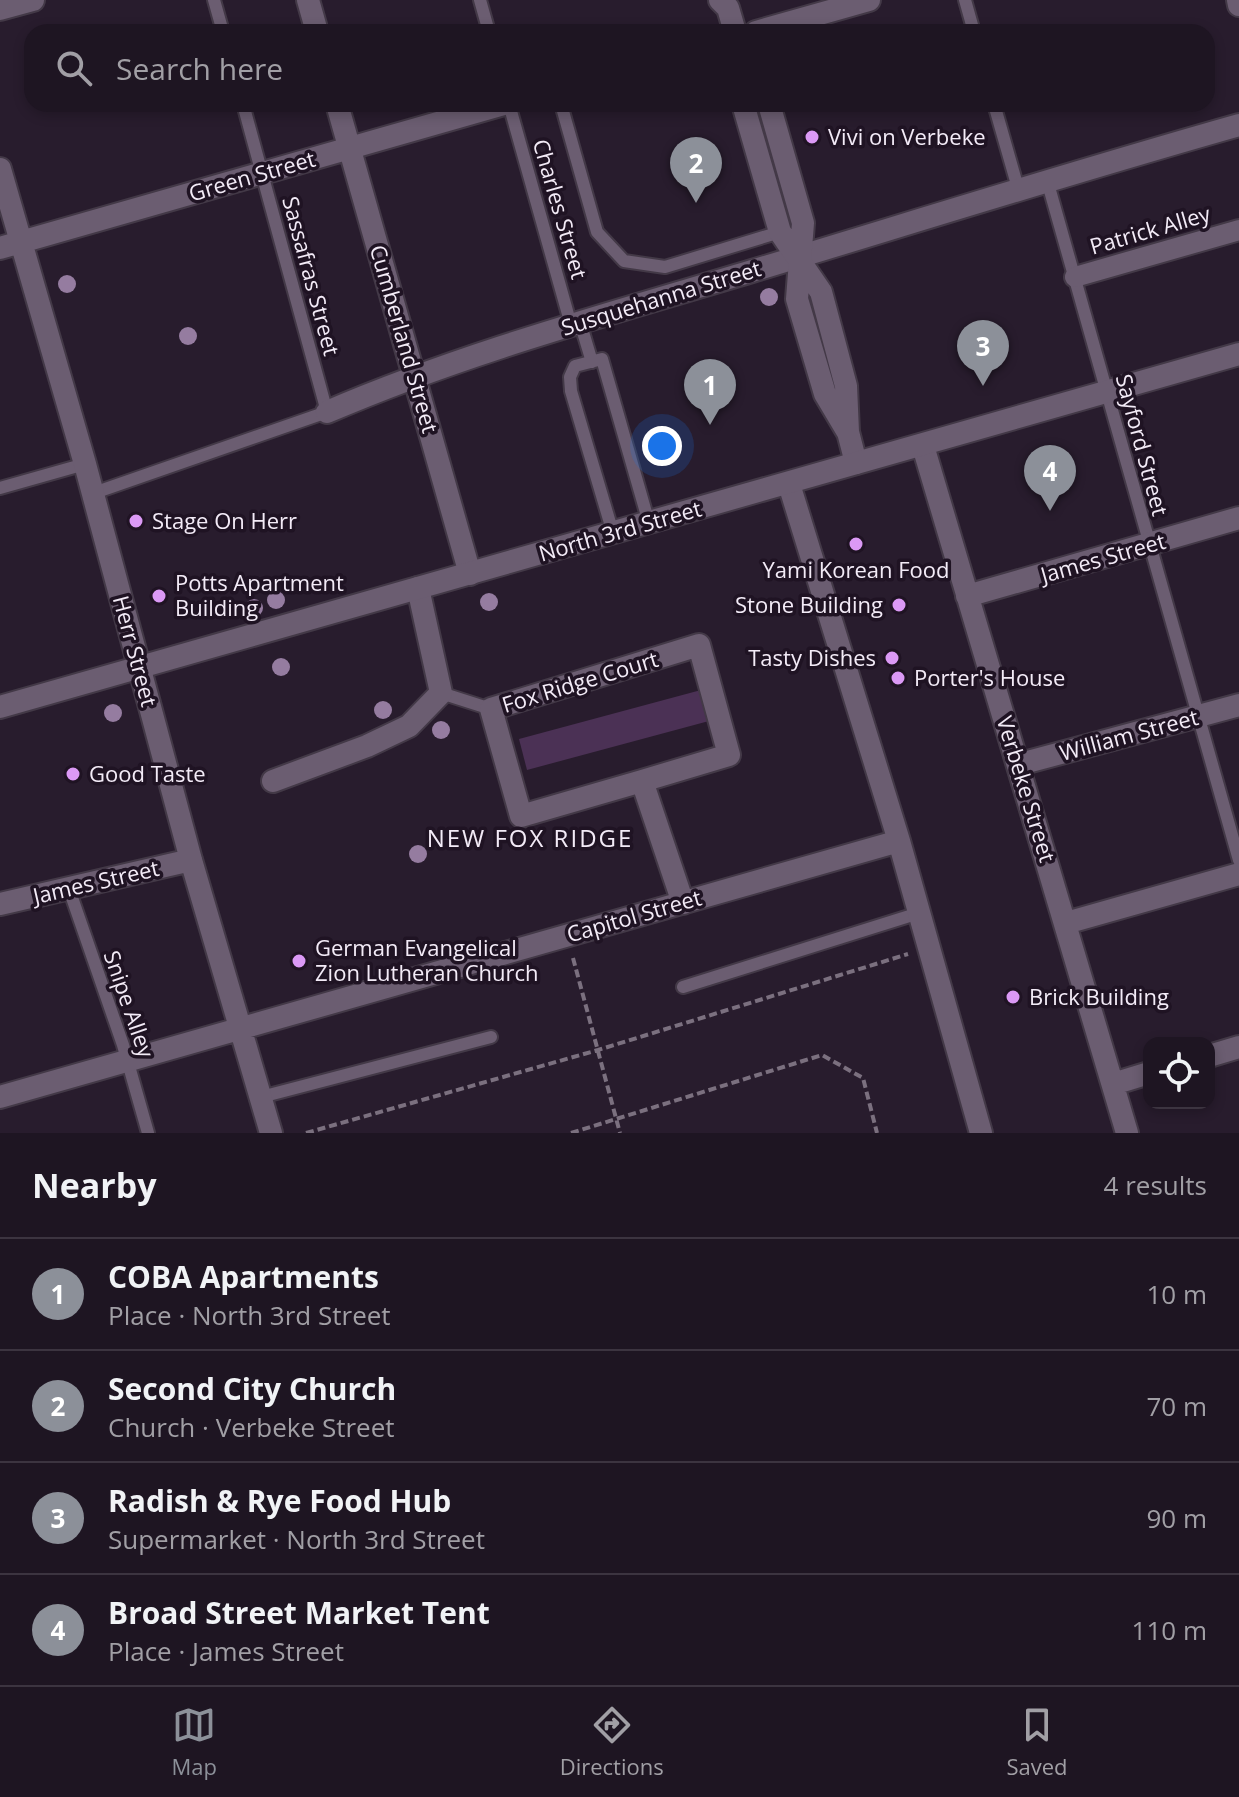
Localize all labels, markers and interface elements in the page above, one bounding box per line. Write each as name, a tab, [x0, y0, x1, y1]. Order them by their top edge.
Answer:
search box	[24, 24, 1215, 112]
icon: search	[52, 46, 96, 90]
text: Search here	[116, 48, 283, 89]
place label: Vivi on Verbeke	[828, 121, 986, 151]
marker: Vivi on Verbeke	[803, 128, 821, 146]
street label: Charles Street	[527, 135, 595, 282]
pin: 2	[670, 137, 722, 203]
street label: Green Street	[185, 143, 319, 207]
street label: Sassafras Street	[276, 193, 348, 359]
street label: Patrick Alley	[1086, 197, 1214, 261]
street label: Cumberland Street	[364, 241, 446, 436]
street label: Susquehanna Street	[557, 252, 764, 342]
pin: 3	[957, 320, 1009, 386]
pin: 1	[684, 359, 736, 425]
street label: Sayford Street	[1110, 371, 1176, 519]
your location	[642, 426, 682, 466]
pin: 4	[1024, 445, 1076, 511]
street label: North 3rd Street	[535, 492, 705, 568]
place label: Stage On Herr	[152, 505, 297, 535]
marker: Stage On Herr	[127, 512, 145, 530]
street label: James Street	[1035, 525, 1169, 590]
marker: Yami Korean Food	[847, 535, 865, 553]
place label: Yami Korean Food	[763, 554, 949, 584]
place label: Potts Apartment Building	[175, 567, 344, 622]
marker: Potts Apartment Building	[150, 587, 168, 605]
place label: Stone Building	[735, 589, 883, 619]
street label: Herr Street	[107, 592, 165, 710]
marker: Stone Building	[890, 596, 908, 614]
place label: Tasty Dishes	[748, 642, 876, 672]
street label: Fox Ridge Court	[498, 643, 662, 719]
marker: Tasty Dishes	[883, 649, 901, 667]
place label: Porter's House	[914, 662, 1065, 692]
marker: Porter's House	[889, 669, 907, 687]
street label: William Street	[1056, 701, 1201, 767]
street label: Verbeke Street	[990, 712, 1063, 866]
place label: Good Taste	[89, 758, 206, 788]
marker: Good Taste	[64, 765, 82, 783]
district label: NEW FOX RIDGE	[427, 821, 633, 854]
street label: James Street	[28, 852, 162, 911]
street label: Capitol Street	[563, 881, 705, 949]
place label: German Evangelical Zion Lutheran Church	[315, 932, 539, 987]
street label: Snipe Alley	[98, 946, 163, 1062]
marker: German Evangelical Zion Lutheran Church	[290, 952, 308, 970]
place label: Brick Building	[1029, 981, 1169, 1011]
marker: Brick Building	[1004, 988, 1022, 1006]
map controls	[1143, 1037, 1215, 1109]
button: locate	[1143, 1037, 1215, 1109]
text: Nearby	[32, 1162, 157, 1208]
text: 4 results	[1104, 1167, 1207, 1203]
text: COBA Apartments	[108, 1256, 379, 1297]
text: 1	[51, 1276, 65, 1312]
text: 10 m	[1146, 1276, 1207, 1312]
text: Place · North 3rd Street	[108, 1297, 391, 1333]
text: Second City Church	[108, 1368, 396, 1409]
text: 2	[51, 1388, 65, 1424]
text: 70 m	[1146, 1388, 1207, 1424]
text: Church · Verbeke Street	[108, 1409, 395, 1445]
text: Radish & Rye Food Hub	[108, 1480, 451, 1521]
text: 3	[51, 1500, 65, 1536]
text: 90 m	[1146, 1500, 1207, 1536]
text: Supermarket · North 3rd Street	[108, 1521, 485, 1557]
text: Broad Street Market Tent	[108, 1592, 490, 1633]
text: 4	[51, 1612, 65, 1648]
text: 110 m	[1132, 1612, 1207, 1648]
text: Place · James Street	[108, 1633, 344, 1669]
tab: Map	[171, 1703, 217, 1781]
tab: Directions	[560, 1703, 664, 1781]
tab: Saved	[1006, 1703, 1068, 1781]

